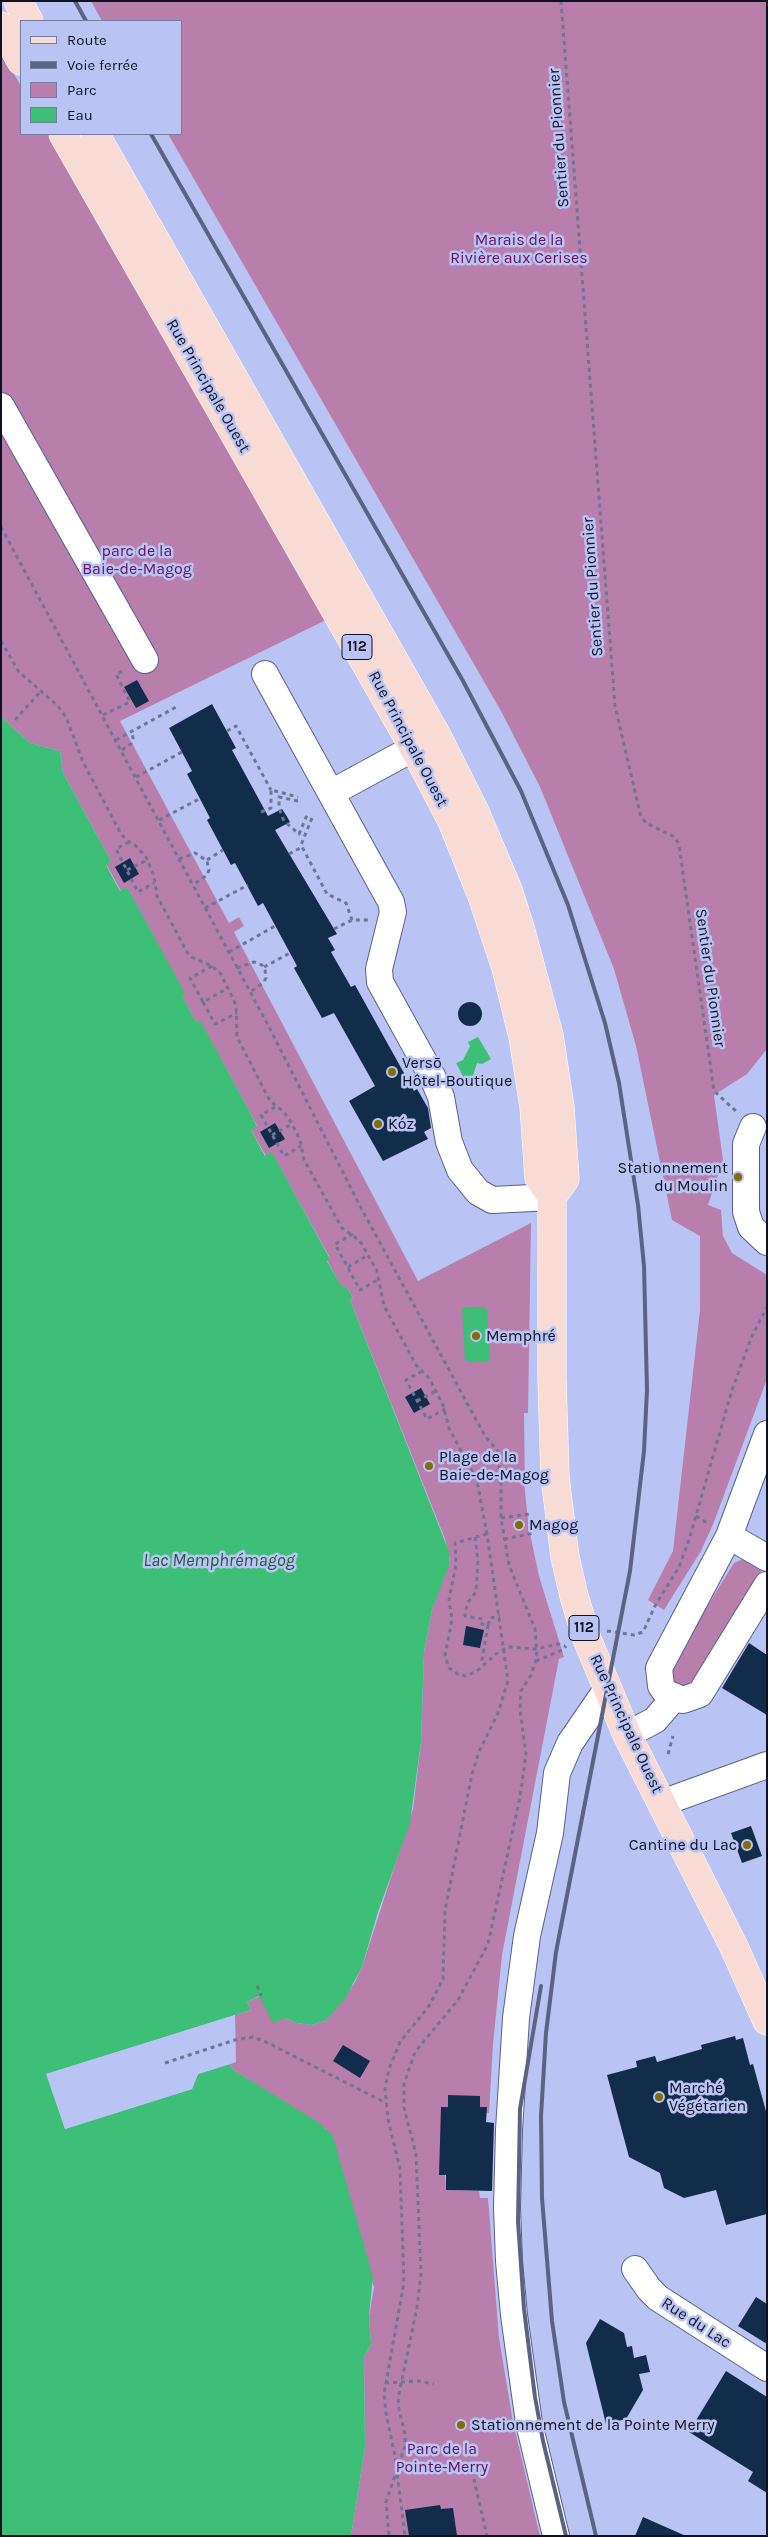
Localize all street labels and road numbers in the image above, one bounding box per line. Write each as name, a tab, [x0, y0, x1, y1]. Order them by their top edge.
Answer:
street label: Sentier du Pionnier	[545, 68, 573, 208]
street label: Rue Principale Ouest	[162, 316, 254, 456]
street label: Sentier du Pionnier	[579, 517, 607, 657]
road number: 112	[342, 634, 372, 660]
street label: Rue Principale Ouest	[364, 668, 452, 810]
street label: Sentier du Pionnier	[691, 908, 729, 1048]
road number: 112	[569, 1616, 599, 1640]
street label: Rue Principale Ouest	[585, 1652, 667, 1796]
street label: Rue du Lac	[658, 2293, 734, 2353]

